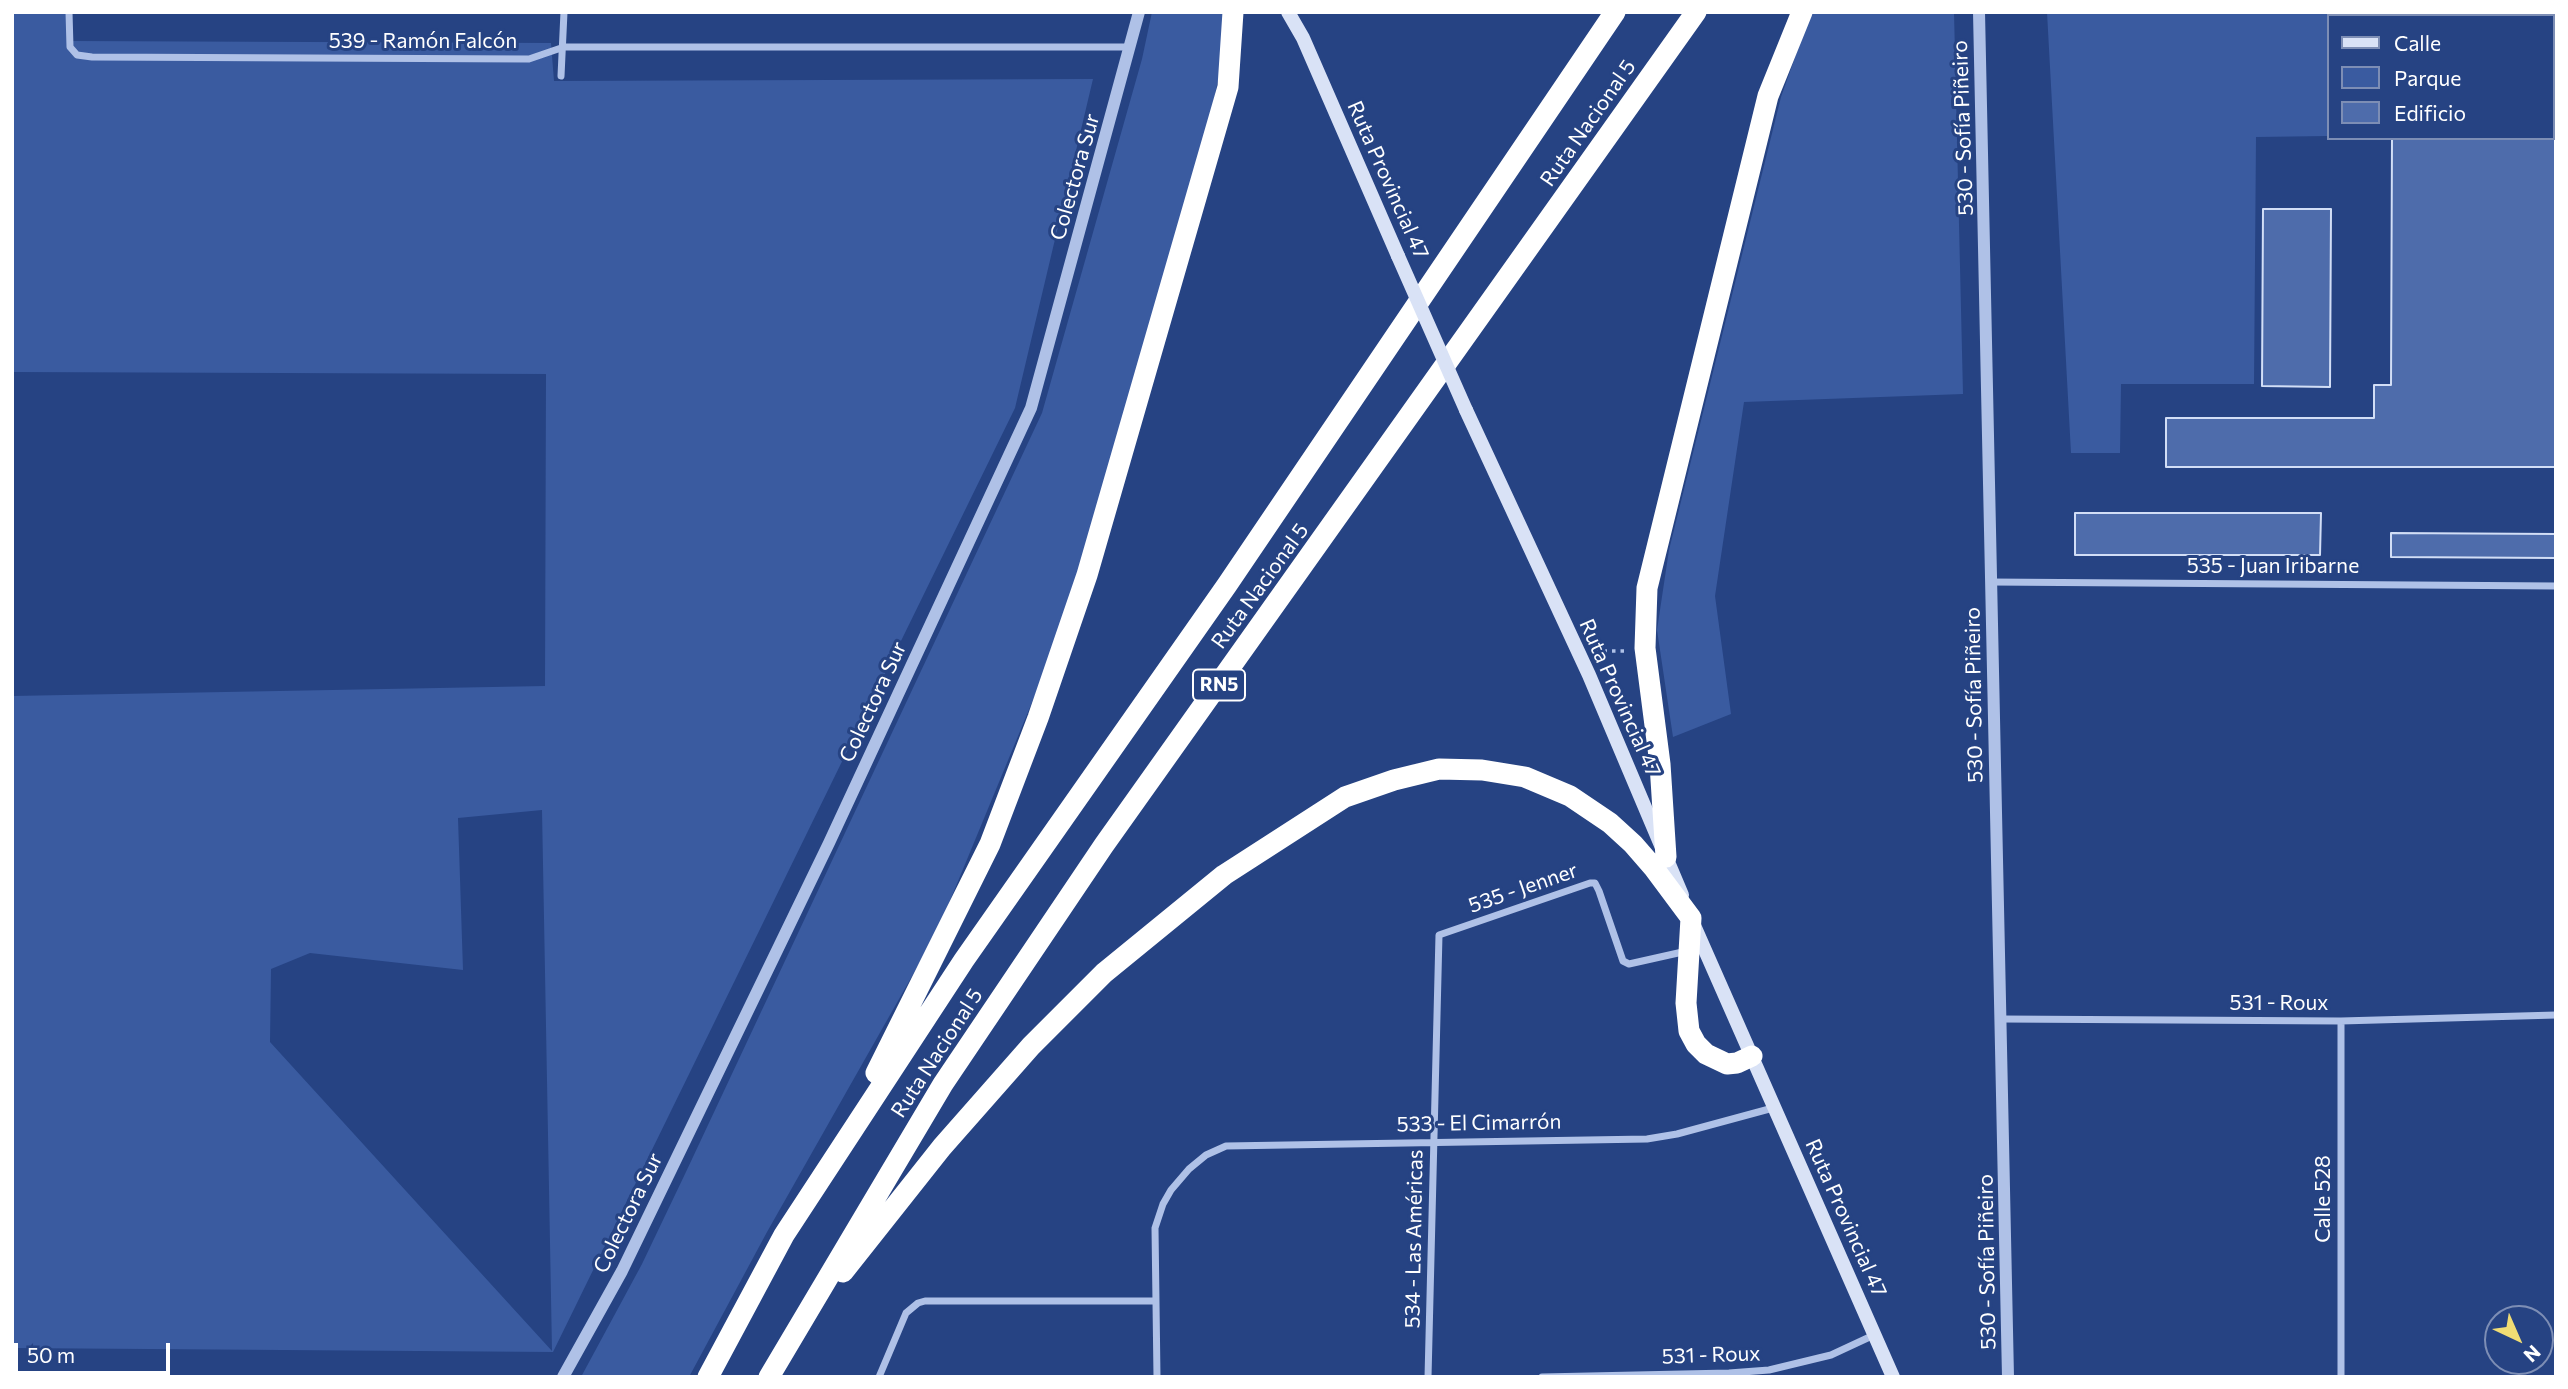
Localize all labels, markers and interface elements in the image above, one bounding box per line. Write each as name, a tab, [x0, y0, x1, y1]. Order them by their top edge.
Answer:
legend	[2326, 14, 2554, 140]
street label: 539 - Ramón Falcón	[329, 28, 517, 54]
text: Calle	[2394, 30, 2441, 55]
street label: 530 - Sofía Piñeiro	[1947, 40, 1979, 216]
street label: Ruta Nacional 5	[1535, 55, 1641, 191]
text: Parque	[2394, 65, 2461, 90]
street label: Ruta Provincial 47	[1342, 97, 1434, 263]
text: Edificio	[2394, 100, 2466, 125]
street label: Colectora Sur	[1045, 111, 1105, 243]
street label: Ruta Nacional 5	[1206, 518, 1314, 654]
street label: 535 - Juan Iribarne	[2187, 553, 2359, 579]
street label: 530 - Sofía Piñeiro	[1960, 607, 1988, 783]
street label: Ruta Provincial 47	[1574, 615, 1666, 781]
street label: Colectora Sur	[834, 638, 912, 766]
road number: RN5	[1193, 670, 1245, 700]
street label: 535 - Jenner	[1465, 858, 1581, 918]
street label: Ruta Nacional 5	[886, 984, 988, 1122]
street label: 531 - Roux	[2230, 990, 2328, 1016]
street label: 533 - El Cimarrón	[1396, 1109, 1562, 1137]
street label: Ruta Provincial 47	[1800, 1135, 1892, 1301]
street label: Colectora Sur	[588, 1149, 668, 1277]
street label: 534 - Las Américas	[1400, 1149, 1428, 1329]
street label: Calle 528	[2310, 1155, 2336, 1243]
street label: 530 - Sofía Piñeiro	[1973, 1174, 2001, 1350]
north arrow	[2484, 1305, 2554, 1375]
scale bar	[18, 1330, 173, 1374]
street label: 531 - Roux	[1661, 1341, 1761, 1369]
text: N	[2519, 1341, 2546, 1367]
text: 50 m	[27, 1342, 75, 1367]

